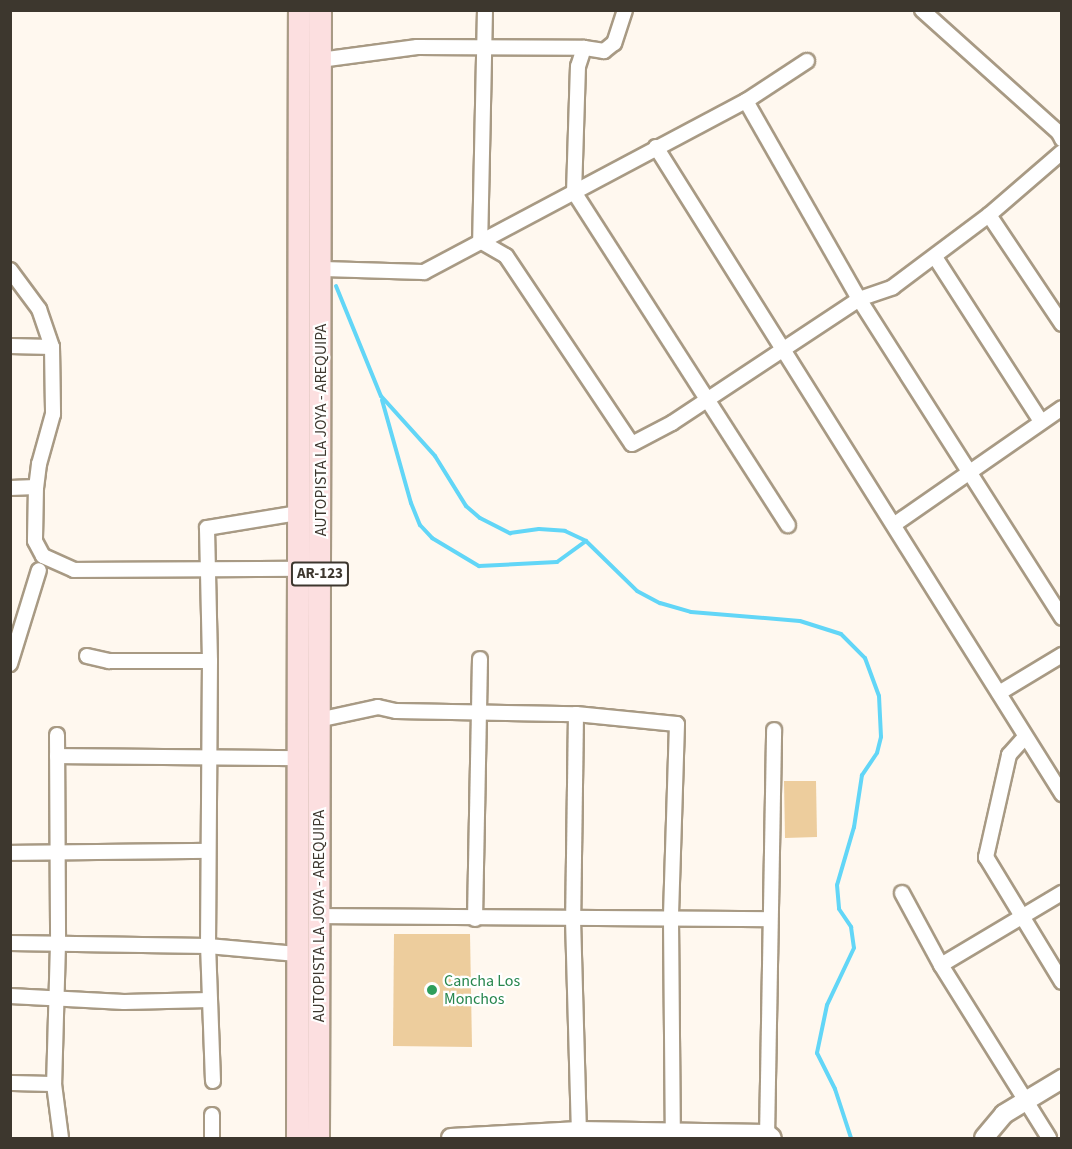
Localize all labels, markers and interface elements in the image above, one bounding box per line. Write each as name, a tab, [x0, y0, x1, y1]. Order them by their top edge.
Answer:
street label: AUTOPISTA LA JOYA - AREQUIPA	[311, 324, 331, 536]
road number: AR-123	[290, 562, 350, 586]
street label: AUTOPISTA LA JOYA - AREQUIPA	[309, 810, 329, 1022]
place label: Cancha Los Monchos	[444, 971, 520, 1009]
marker: Cancha Los Monchos	[425, 983, 439, 997]

